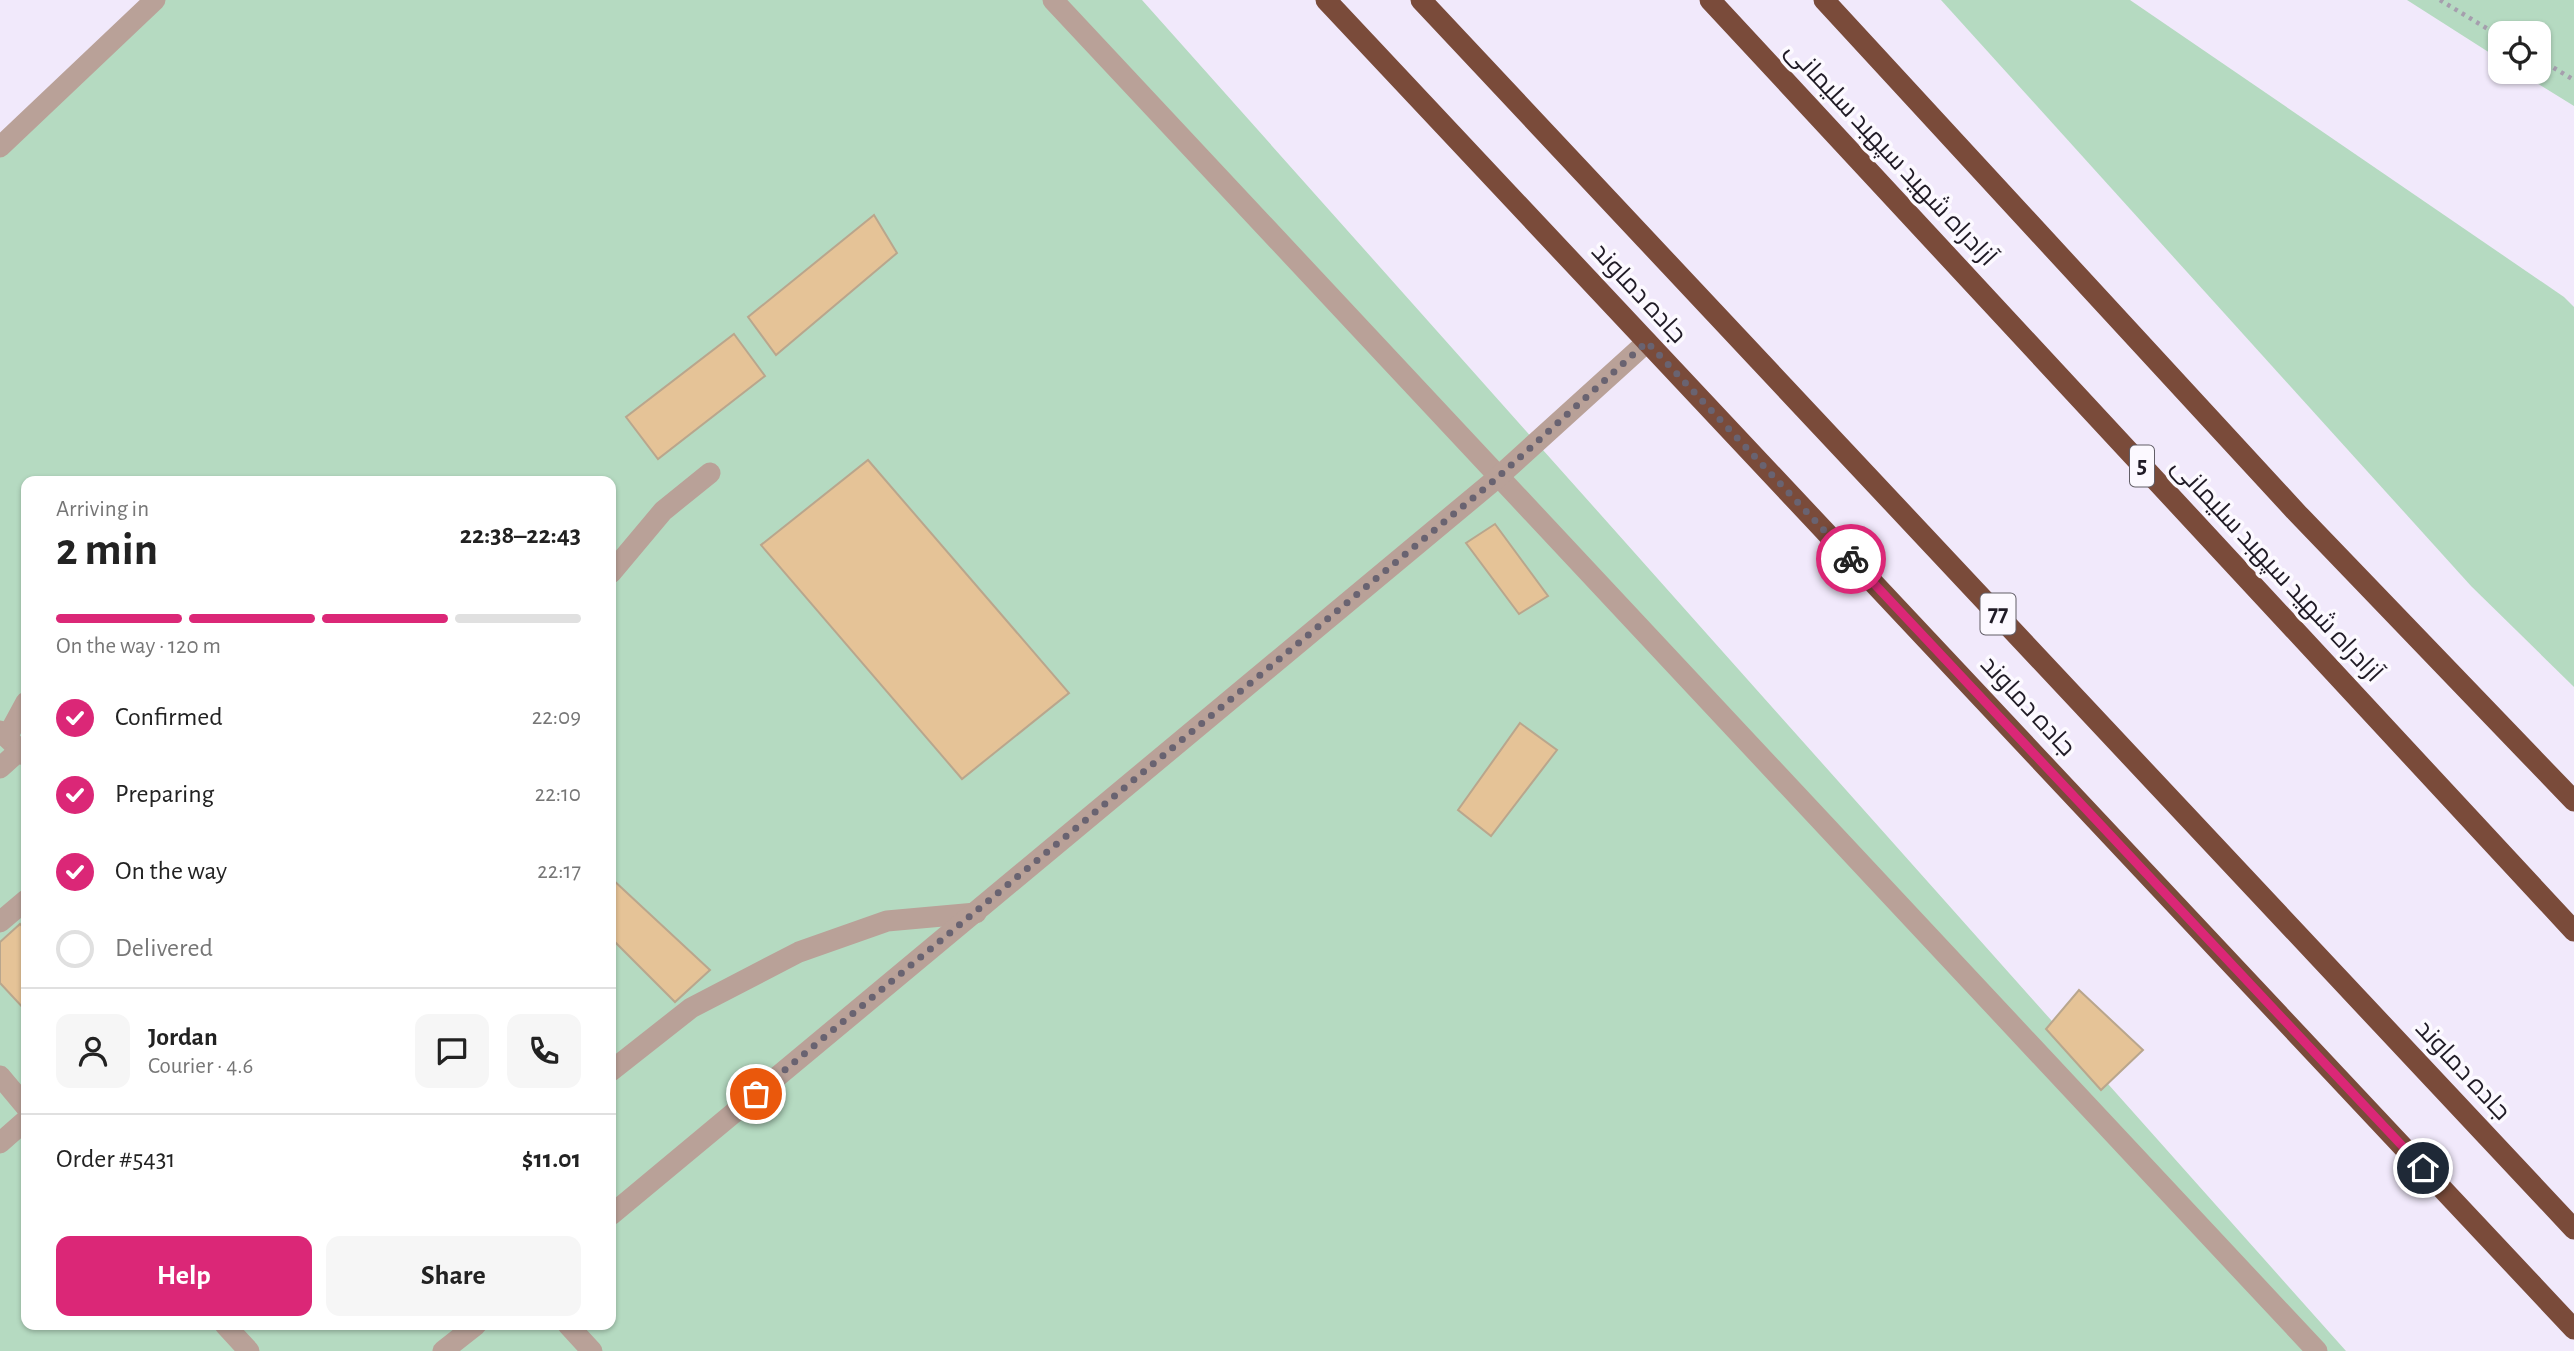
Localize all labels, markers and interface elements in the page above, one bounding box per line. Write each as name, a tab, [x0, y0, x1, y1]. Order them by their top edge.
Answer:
map controls	[2488, 21, 2551, 84]
button: locate	[2488, 21, 2551, 84]
street label: آزادراه شهید سپهبد سلیمانی	[1778, 36, 2003, 273]
street label: جاده دماوند	[1586, 238, 1692, 349]
road number: 5	[2130, 446, 2154, 486]
street label: آزادراه شهید سپهبد سلیمانی	[2164, 452, 2389, 689]
text: Arriving in	[56, 498, 149, 521]
text: 22:38–22:43	[460, 522, 581, 548]
courier	[1816, 524, 1886, 594]
text: 2 min	[56, 527, 158, 573]
icon: bike	[1832, 540, 1870, 578]
road number: 77	[1980, 594, 2016, 634]
text: On the way · 120 m	[56, 635, 221, 658]
street label: جاده دماوند	[1975, 651, 2081, 762]
icon: check	[56, 699, 94, 737]
text: Confirmed	[115, 704, 223, 730]
text: 22:09	[532, 706, 581, 729]
icon: check	[56, 776, 94, 814]
text: Preparing	[115, 781, 214, 807]
text: 22:10	[535, 783, 581, 806]
icon: check	[56, 853, 94, 891]
text: On the way	[115, 858, 227, 884]
text: 22:17	[537, 860, 581, 883]
text: Delivered	[115, 935, 213, 961]
button: person	[56, 1014, 130, 1088]
button: chat	[415, 1014, 489, 1088]
button: phone	[507, 1014, 581, 1088]
street label: جاده دماوند	[2410, 1015, 2516, 1126]
text: Jordan	[148, 1024, 218, 1050]
text: Courier · 4.6	[148, 1055, 253, 1078]
pin	[726, 1064, 786, 1124]
icon: bag	[737, 1075, 775, 1113]
pin	[2393, 1138, 2453, 1198]
text: Order #5431	[56, 1146, 175, 1172]
text: $11.01	[522, 1146, 581, 1172]
icon: home	[2404, 1149, 2442, 1187]
button: Help	[56, 1236, 312, 1316]
button: Share	[326, 1236, 581, 1316]

